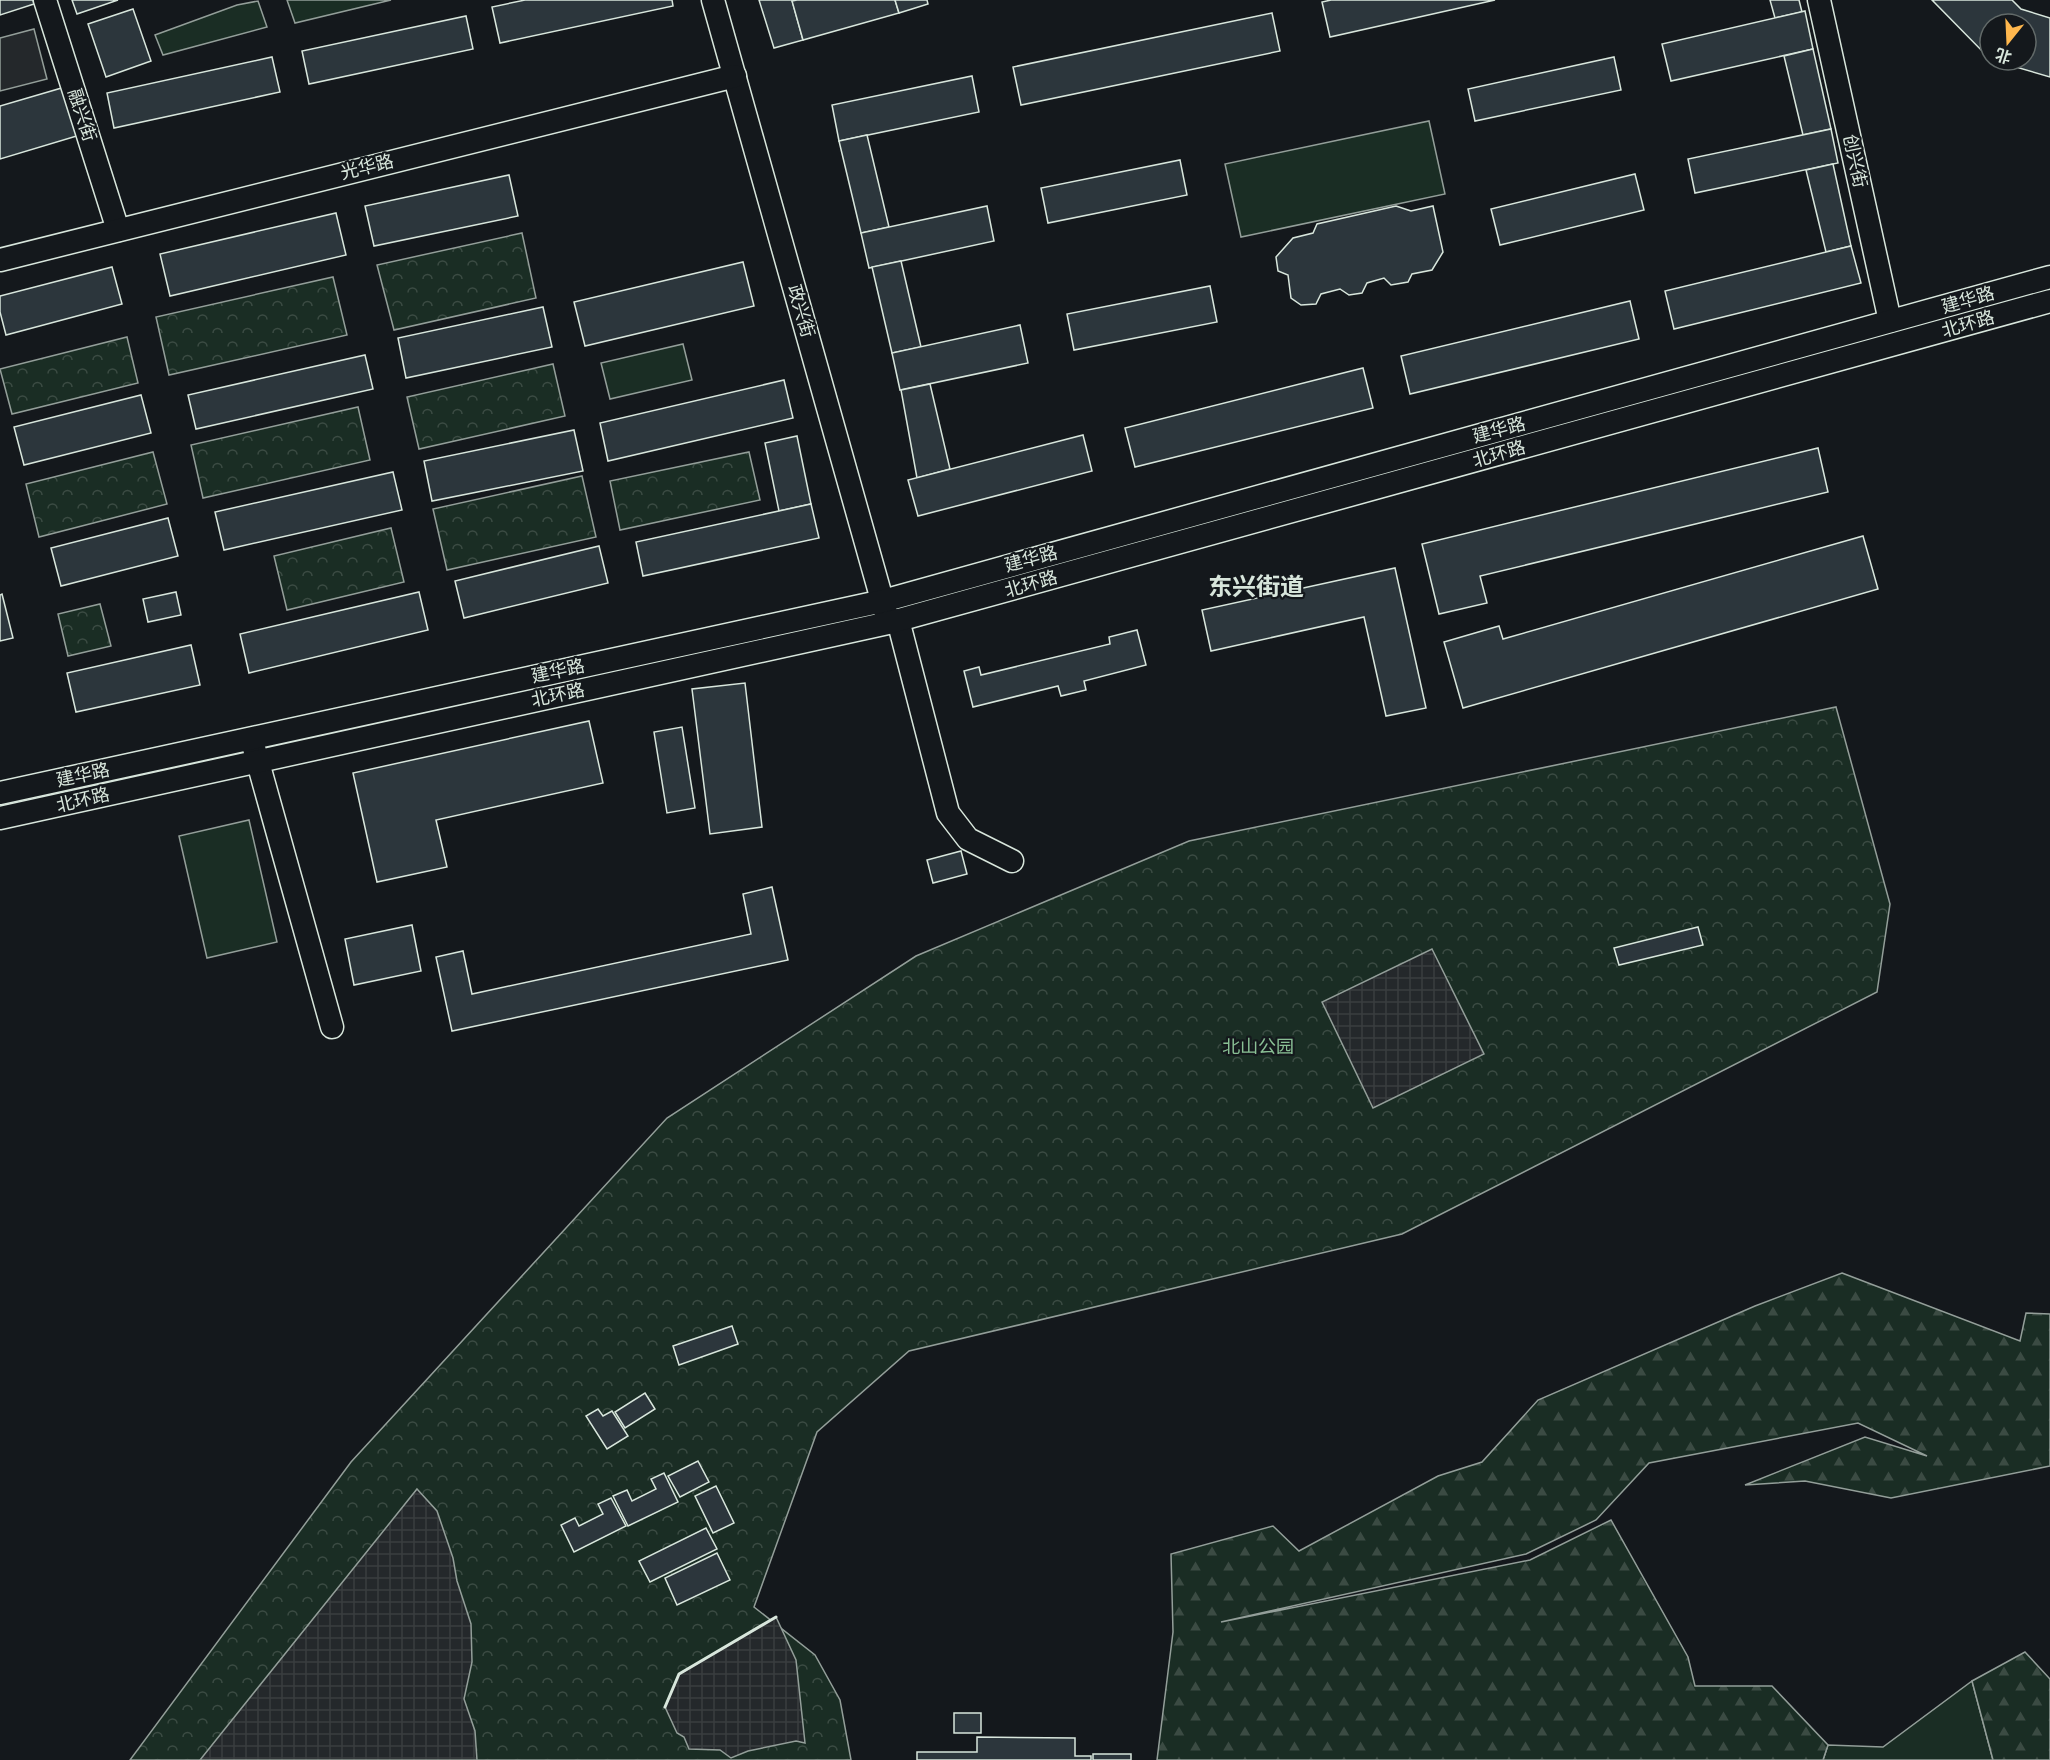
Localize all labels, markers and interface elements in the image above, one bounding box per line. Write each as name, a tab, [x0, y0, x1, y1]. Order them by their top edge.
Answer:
north arrow	[1978, 12, 2038, 72]
text: 北	[1992, 43, 2014, 69]
street label: 融兴街	[63, 85, 103, 144]
street label: 创兴街	[1839, 132, 1873, 190]
street label: 光华路	[338, 148, 396, 184]
street label: 建华路	[1938, 280, 1997, 318]
street label: 政兴街	[783, 281, 821, 340]
street label: 北环路	[1938, 304, 1997, 342]
street label: 建华路	[1470, 410, 1528, 448]
street label: 北环路	[1469, 434, 1528, 472]
street label: 建华路	[1002, 539, 1060, 577]
street label: 北环路	[1001, 564, 1060, 602]
district label: 东兴街道	[1208, 569, 1304, 602]
street label: 建华路	[529, 653, 587, 687]
street label: 北环路	[529, 677, 587, 711]
street label: 建华路	[54, 757, 112, 791]
street label: 北环路	[54, 781, 112, 817]
park label: 北山公园	[1222, 1034, 1294, 1058]

